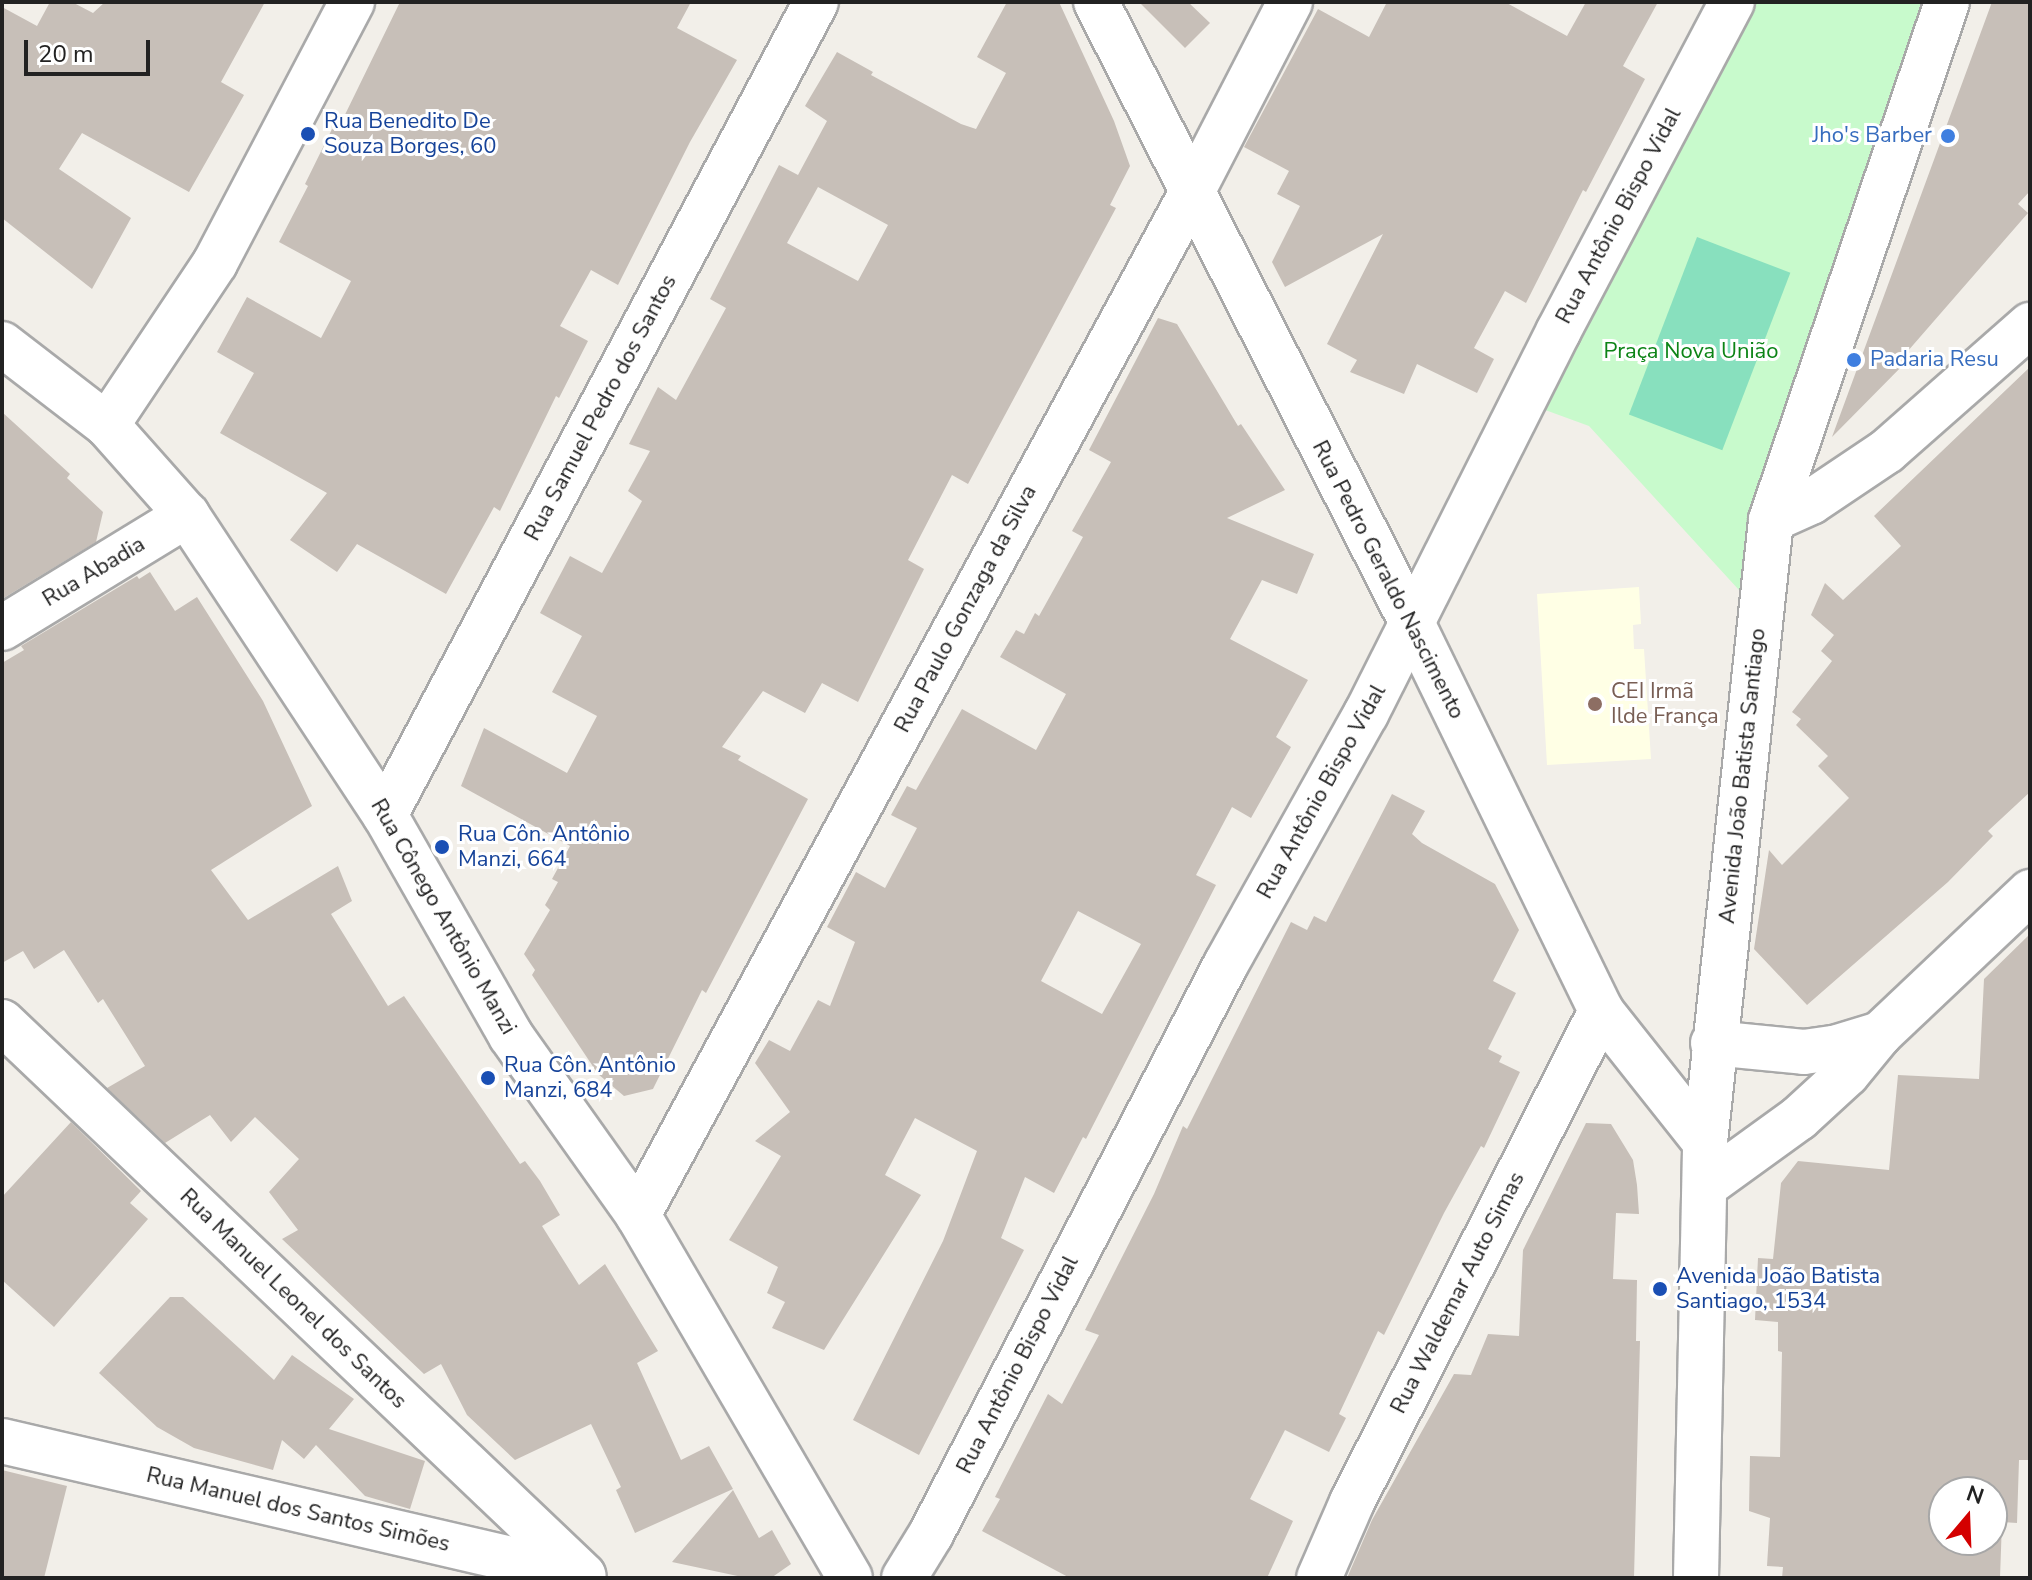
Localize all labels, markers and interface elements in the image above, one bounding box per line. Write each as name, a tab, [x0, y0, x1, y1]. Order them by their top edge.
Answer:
scale bar	[28, 24, 154, 74]
text: 20 m	[38, 38, 94, 70]
street label: Rua Antônio Bispo Vidal	[1551, 104, 1687, 328]
place label: Rua Benedito De Souza Borges, 60	[324, 108, 496, 160]
place label: Jho's Barber	[1812, 123, 1932, 149]
marker: Rua Benedito De Souza Borges, 60	[299, 125, 317, 143]
marker: Jho's Barber	[1939, 127, 1957, 145]
street label: Rua Samuel Pedro dos Santos	[519, 270, 683, 546]
park label: Praça Nova União	[1604, 339, 1778, 365]
place label: Padaria Resu	[1870, 347, 1999, 373]
marker: Padaria Resu	[1845, 351, 1863, 369]
street label: Rua Pedro Geraldo Nascimento	[1306, 436, 1470, 724]
street label: Rua Paulo Gonzaga da Silva	[889, 481, 1043, 737]
street label: Rua Abadia	[38, 531, 150, 613]
street label: Avenida João Batista Santiago	[1714, 627, 1772, 925]
place label: CEI Irmã Ilde França	[1611, 678, 1719, 730]
street label: Rua Antônio Bispo Vidal	[1252, 680, 1392, 904]
marker: CEI Irmã Ilde França	[1586, 695, 1604, 713]
street label: Rua Cônego Antônio Manzi	[365, 794, 521, 1040]
place label: Rua Côn. Antônio Manzi, 664	[458, 821, 630, 872]
marker: Rua Côn. Antônio Manzi, 664	[433, 838, 451, 856]
place label: Rua Côn. Antônio Manzi, 684	[504, 1052, 676, 1104]
marker: Rua Côn. Antônio Manzi, 684	[479, 1069, 497, 1087]
street label: Rua Waldemar Auto Simas	[1386, 1168, 1530, 1418]
street label: Rua Manuel Leonel dos Santos	[174, 1184, 412, 1414]
street label: Rua Antônio Bispo Vidal	[952, 1252, 1084, 1478]
place label: Avenida João Batista Santiago, 1534	[1676, 1263, 1880, 1314]
marker: Avenida João Batista Santiago, 1534	[1651, 1280, 1669, 1298]
street label: Rua Manuel dos Santos Simões	[144, 1462, 452, 1558]
north arrow	[1928, 1476, 2008, 1556]
text: N	[1962, 1478, 1988, 1512]

